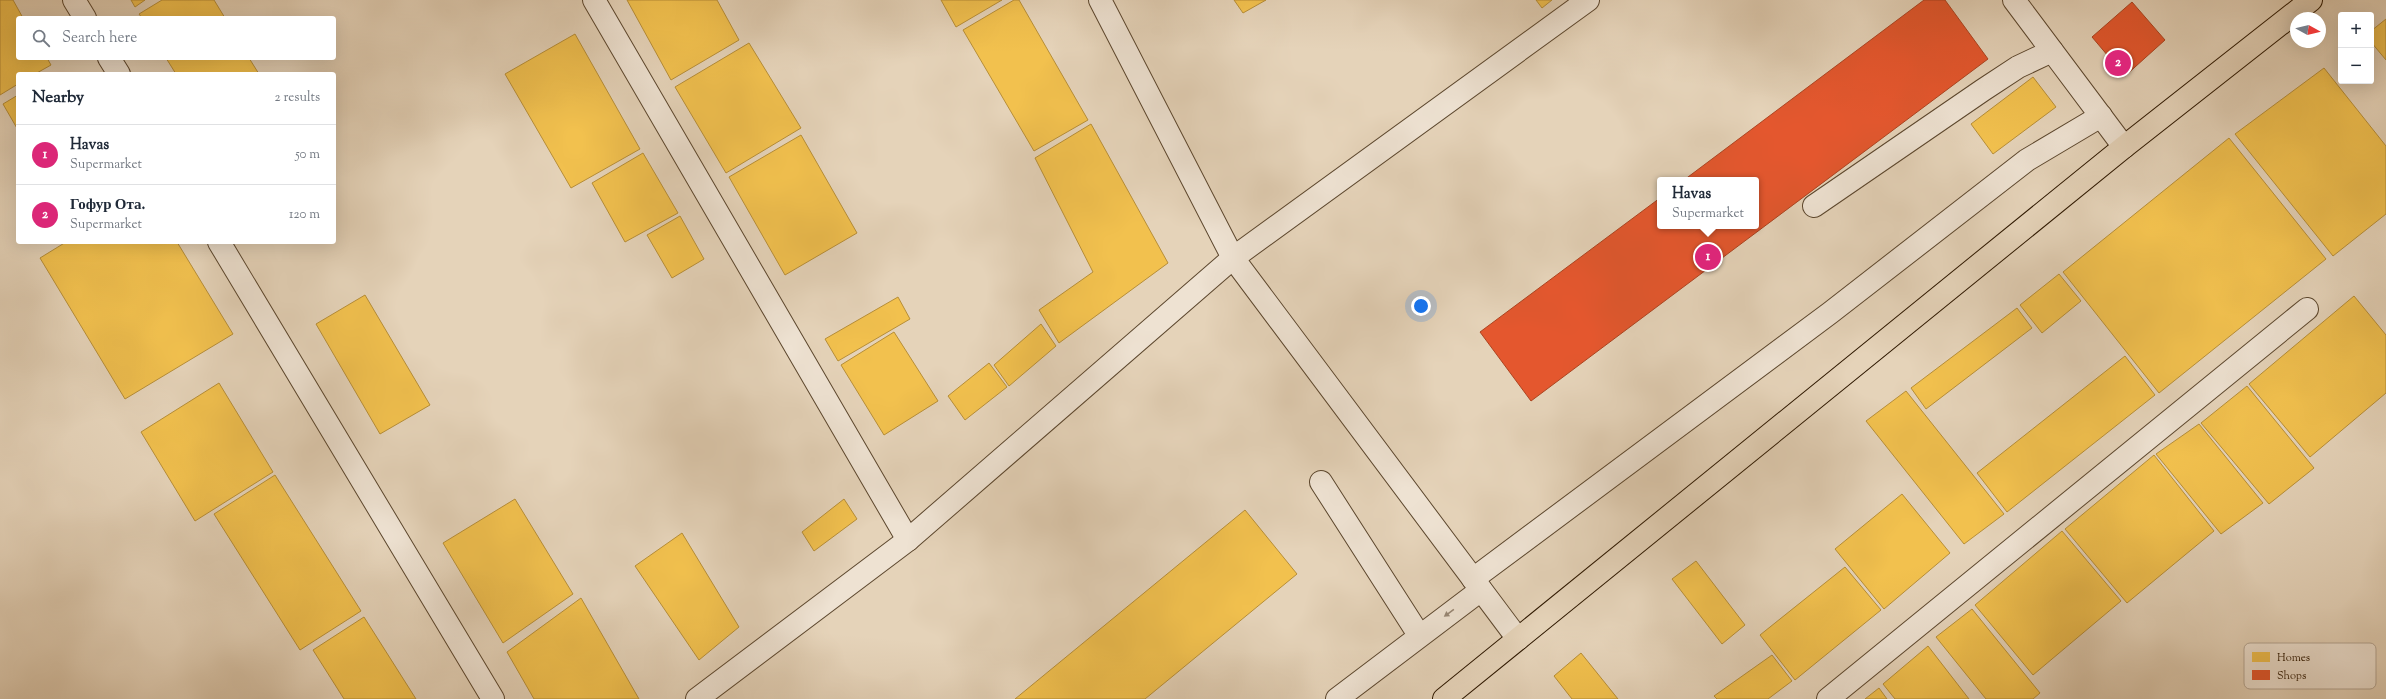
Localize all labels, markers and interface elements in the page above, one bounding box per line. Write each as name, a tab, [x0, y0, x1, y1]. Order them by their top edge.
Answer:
north arrow	[2290, 12, 2326, 48]
map controls	[2338, 12, 2374, 84]
button: +	[2338, 12, 2374, 48]
search box	[16, 16, 336, 60]
icon: search	[30, 27, 52, 49]
text: Search here	[62, 28, 137, 49]
pin: 2	[2105, 48, 2131, 78]
button: −	[2338, 48, 2374, 84]
text: Nearby	[32, 86, 84, 110]
text: 2 results	[275, 89, 320, 107]
text: Havas	[70, 135, 109, 156]
text: 1	[43, 146, 47, 164]
text: 50 m	[295, 146, 320, 164]
text: Supermarket	[70, 156, 142, 174]
popup	[1657, 177, 1759, 229]
text: Havas	[1672, 184, 1711, 205]
text: Гофур Ота.	[70, 195, 145, 216]
text: Supermarket	[1672, 205, 1744, 223]
text: 2	[42, 206, 48, 224]
text: 120 m	[289, 206, 320, 224]
text: Supermarket	[70, 216, 142, 234]
pin: 1	[1695, 242, 1721, 272]
your location	[1411, 296, 1431, 316]
one-way arrow	[1444, 609, 1455, 617]
legend	[2244, 643, 2376, 689]
text: Homes	[2277, 650, 2310, 666]
text: Shops	[2277, 668, 2306, 684]

